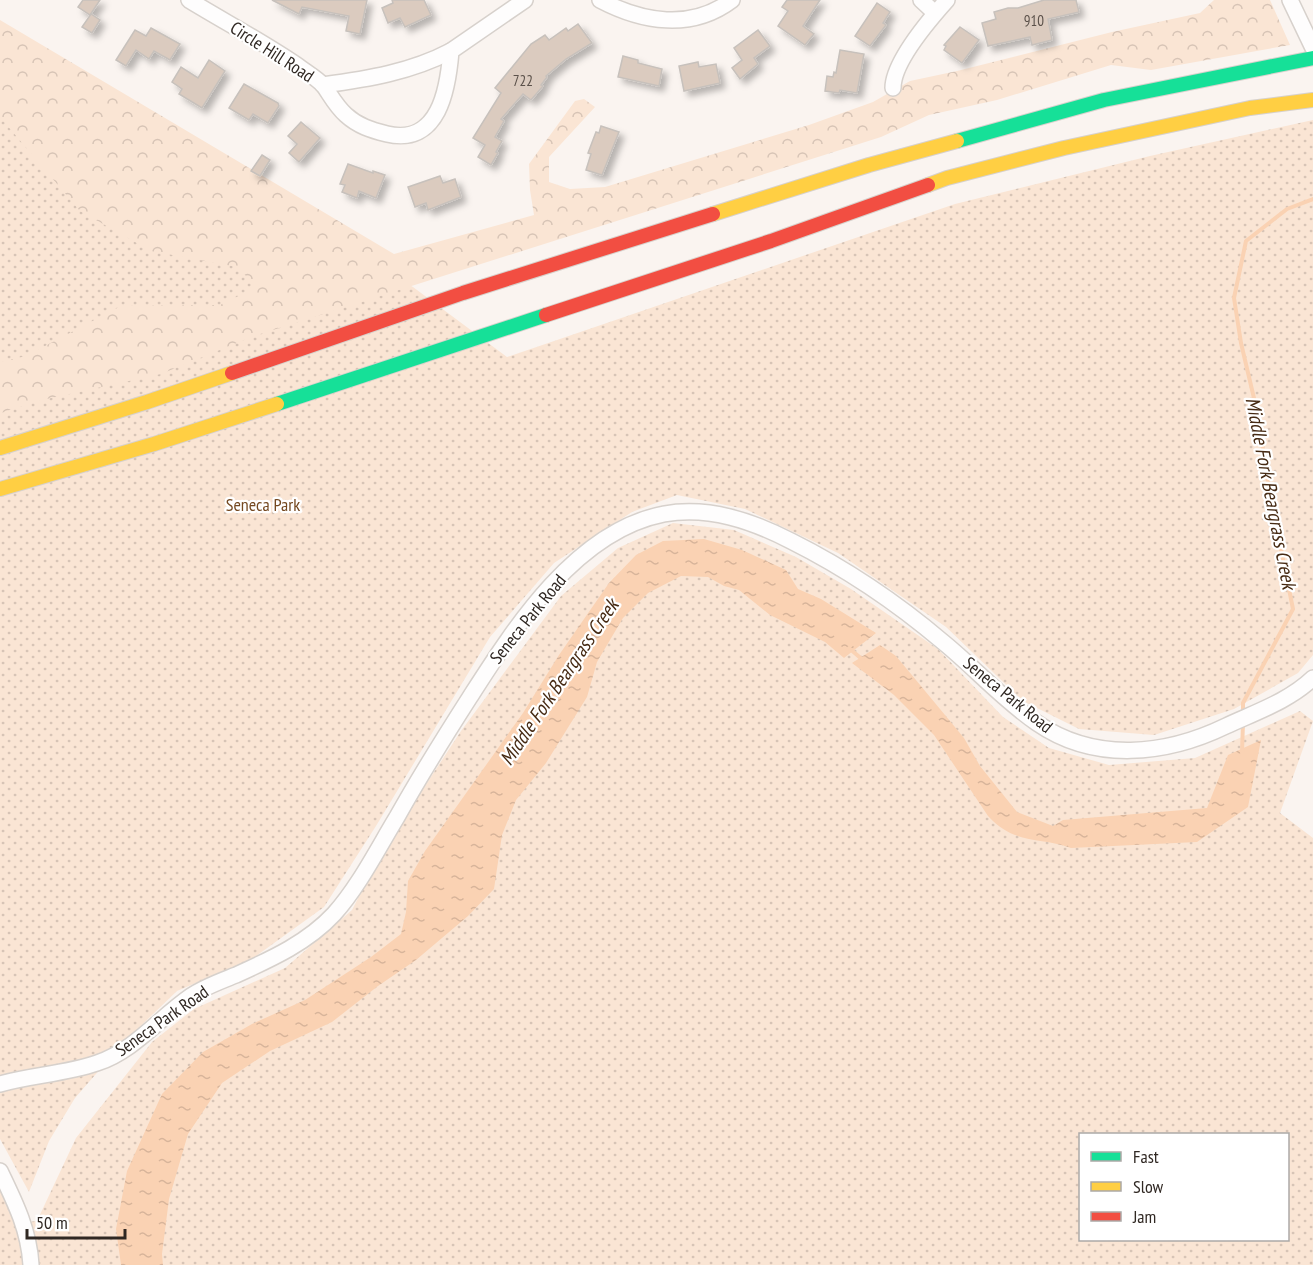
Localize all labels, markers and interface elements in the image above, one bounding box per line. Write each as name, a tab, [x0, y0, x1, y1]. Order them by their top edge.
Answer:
house number: 910	[1024, 11, 1044, 30]
street label: Circle Hill Road	[226, 16, 319, 87]
house number: 722	[513, 71, 533, 90]
water label: Middle Fork Beargrass Creek	[1240, 395, 1303, 593]
park label: Seneca Park	[226, 493, 300, 516]
street label: Seneca Park Road	[485, 569, 571, 668]
water label: Middle Fork Beargrass Creek	[494, 592, 626, 770]
street label: Seneca Park Road	[959, 652, 1058, 738]
street label: Seneca Park Road	[111, 980, 213, 1061]
legend	[1079, 1133, 1289, 1241]
text: Fast	[1133, 1145, 1159, 1168]
text: Slow	[1133, 1175, 1164, 1198]
scale bar	[27, 1202, 124, 1240]
text: Jam	[1132, 1205, 1156, 1228]
text: 50 m	[36, 1211, 68, 1234]

